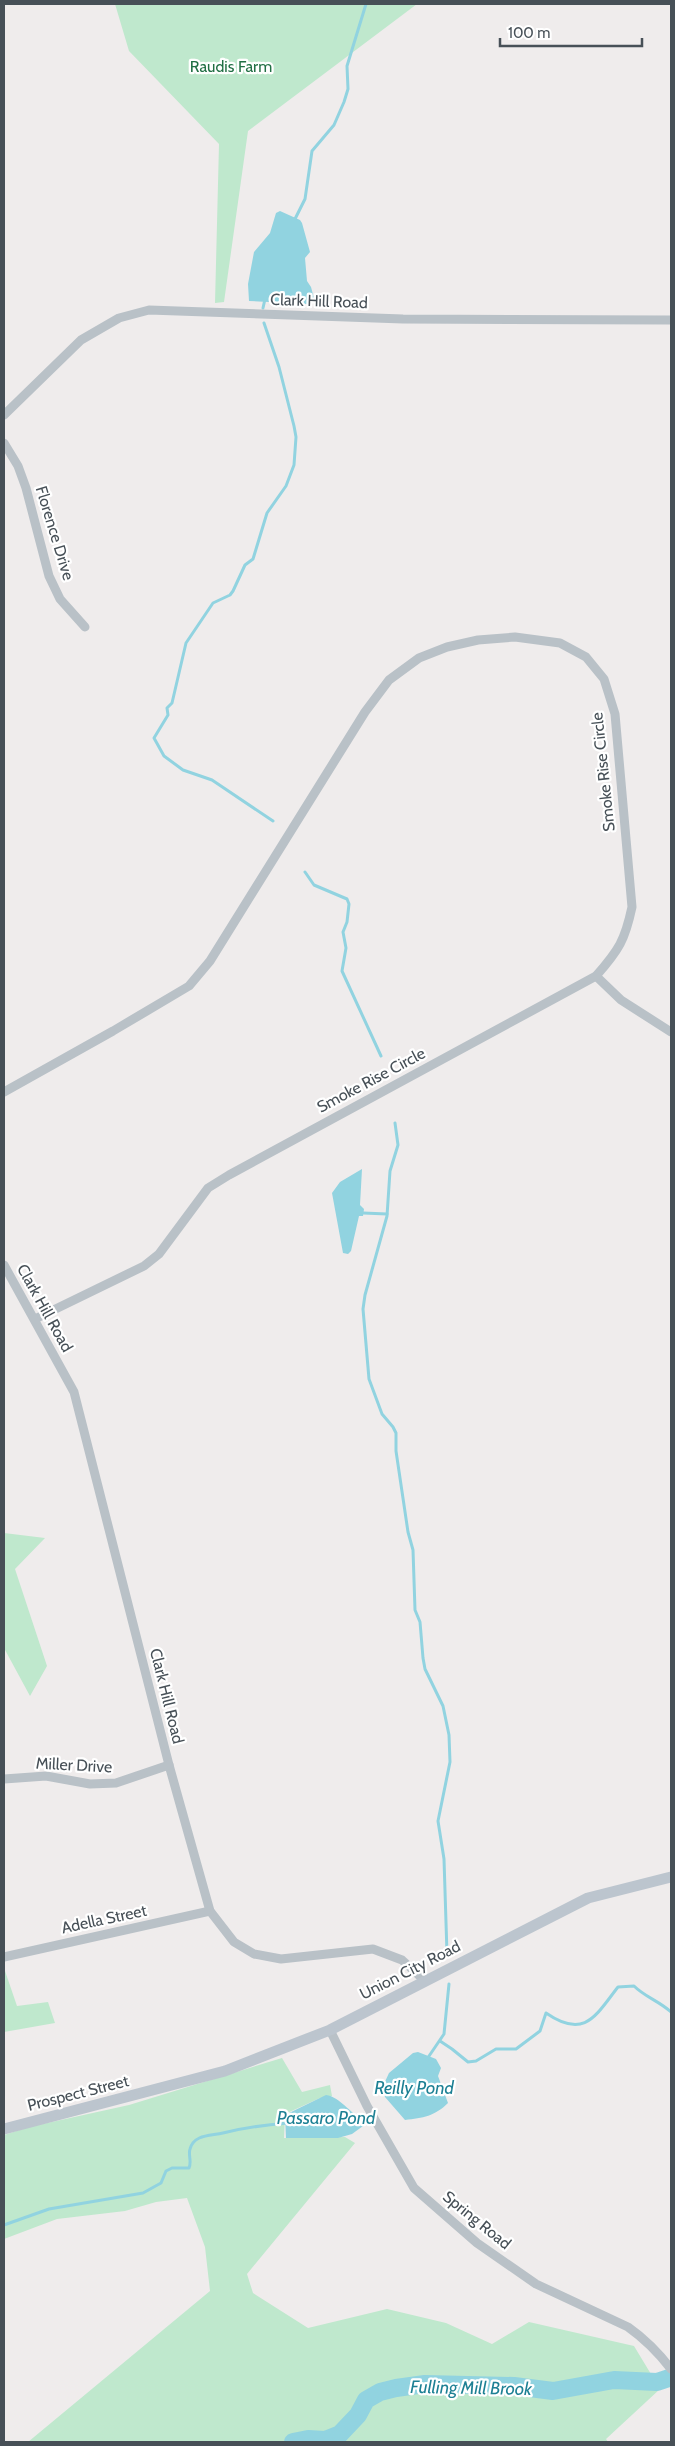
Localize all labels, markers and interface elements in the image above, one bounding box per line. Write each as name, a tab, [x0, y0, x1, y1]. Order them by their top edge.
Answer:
scale bar	[500, 15, 642, 47]
text: 100 m	[508, 24, 550, 42]
park label: Raudis Farm	[190, 57, 272, 76]
street label: Clark Hill Road	[270, 290, 368, 312]
street label: Florence Drive	[32, 484, 78, 582]
street label: Smoke Rise Circle	[587, 711, 619, 833]
street label: Smoke Rise Circle	[314, 1043, 428, 1117]
street label: Clark Hill Road	[13, 1261, 77, 1355]
street label: Clark Hill Road	[146, 1646, 188, 1746]
street label: Miller Drive	[35, 1754, 113, 1776]
street label: Adella Street	[60, 1901, 149, 1937]
street label: Union City Road	[356, 1936, 464, 2004]
street label: Prospect Street	[25, 2071, 131, 2115]
water label: Reilly Pond	[374, 2077, 454, 2099]
water label: Passaro Pond	[277, 2107, 376, 2129]
street label: Spring Road	[439, 2187, 515, 2253]
water label: Fulling Mill Brook	[410, 2376, 533, 2400]

